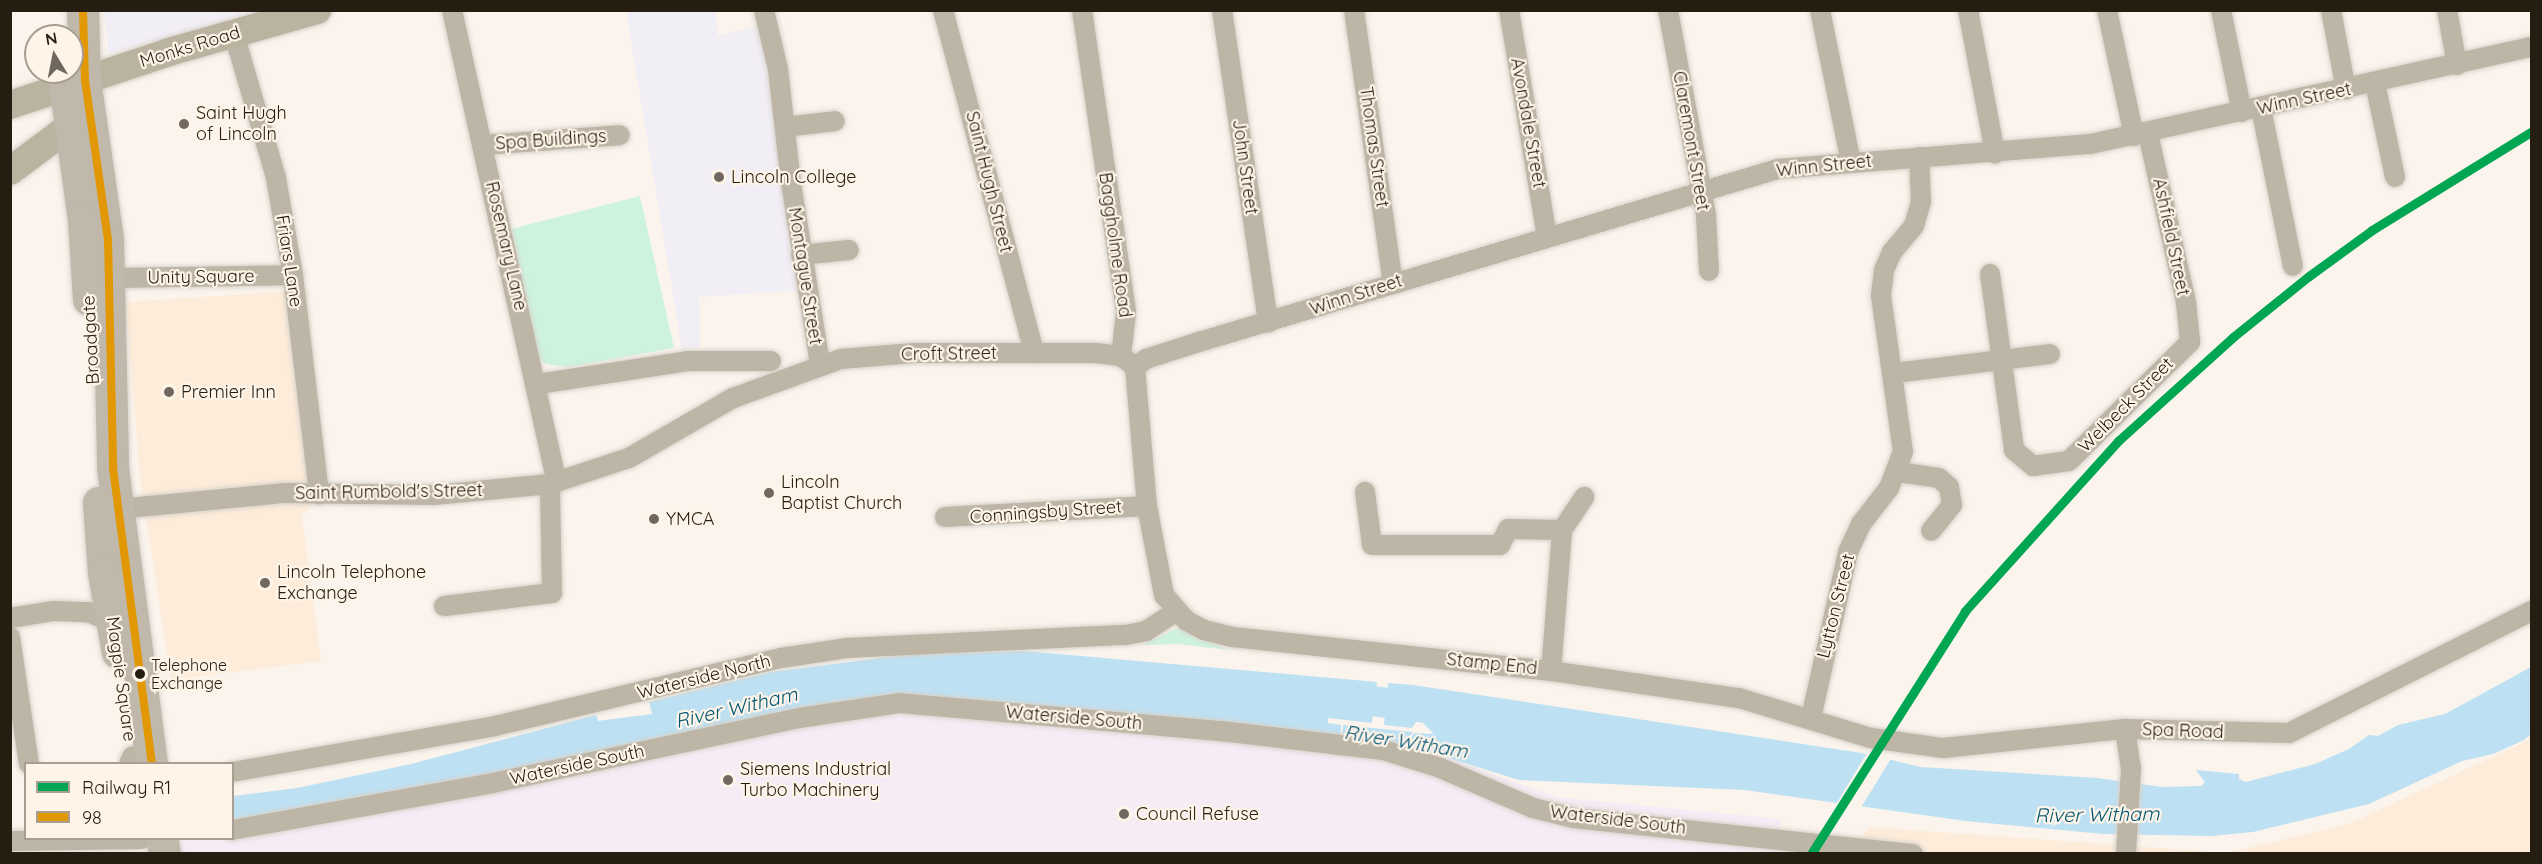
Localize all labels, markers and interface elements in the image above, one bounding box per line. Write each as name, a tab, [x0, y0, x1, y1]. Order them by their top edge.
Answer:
street label: Monks Road	[137, 22, 243, 72]
north arrow	[24, 24, 84, 84]
text: N	[44, 27, 59, 49]
street label: Avondale Street	[1506, 56, 1550, 190]
street label: Claremont Street	[1668, 69, 1714, 213]
street label: Winn Street	[2255, 78, 2353, 120]
street label: Thomas Street	[1355, 85, 1393, 209]
place label: Saint Hugh of Lincoln	[196, 103, 287, 146]
street label: Saint Hugh Street	[961, 109, 1017, 255]
marker: Saint Hugh of Lincoln	[177, 117, 191, 131]
street label: John Street	[1228, 118, 1262, 216]
street label: Spa Buildings	[495, 125, 607, 155]
street label: Winn Street	[1775, 150, 1873, 182]
place label: Lincoln College	[731, 166, 856, 188]
marker: Lincoln College	[712, 170, 726, 184]
street label: Baggholme Road	[1094, 171, 1136, 319]
street label: Ashfield Street	[2148, 176, 2194, 298]
street label: Rosemary Lane	[481, 179, 531, 313]
street label: Montague Street	[783, 206, 827, 346]
street label: Friars Lane	[271, 213, 307, 309]
street label: Unity Square	[147, 265, 255, 289]
street label: Winn Street	[1307, 270, 1405, 320]
street label: Broadgate	[78, 295, 104, 385]
street label: Croft Street	[901, 342, 997, 366]
street label: Welbeck Street	[2074, 353, 2178, 457]
place label: Premier Inn	[181, 381, 276, 403]
marker: Premier Inn	[162, 385, 176, 399]
place label: Lincoln Baptist Church	[781, 472, 902, 514]
street label: Saint Rumbold's Street	[295, 480, 483, 504]
marker: Lincoln Baptist Church	[762, 486, 776, 500]
street label: Conningsby Street	[969, 496, 1123, 528]
place label: YMCA	[666, 508, 714, 530]
marker: YMCA	[647, 512, 661, 526]
street label: Lytton Street	[1813, 552, 1859, 660]
place label: Lincoln Telephone Exchange	[277, 562, 426, 604]
marker: Lincoln Telephone Exchange	[258, 576, 272, 590]
street label: Magpie Square	[102, 615, 140, 743]
street label: Stamp End	[1446, 649, 1538, 679]
street label: Waterside North	[635, 650, 773, 704]
place label: Telephone Exchange	[151, 655, 227, 693]
marker: Telephone Exchange	[134, 668, 146, 680]
water label: River Witham	[673, 681, 799, 733]
street label: Waterside South	[1005, 701, 1143, 735]
water label: River Witham	[1343, 719, 1469, 763]
street label: Spa Road	[2142, 719, 2224, 743]
street label: Waterside South	[508, 740, 646, 790]
place label: Siemens Industrial Turbo Machinery	[740, 759, 891, 802]
legend	[24, 762, 234, 840]
marker: Siemens Industrial Turbo Machinery	[721, 773, 735, 787]
text: Railway R1	[82, 776, 171, 799]
street label: Waterside South	[1549, 801, 1687, 839]
water label: River Witham	[2034, 801, 2160, 827]
place label: Council Refuse	[1136, 803, 1259, 825]
text: 98	[82, 806, 102, 829]
marker: Council Refuse	[1117, 807, 1131, 821]

